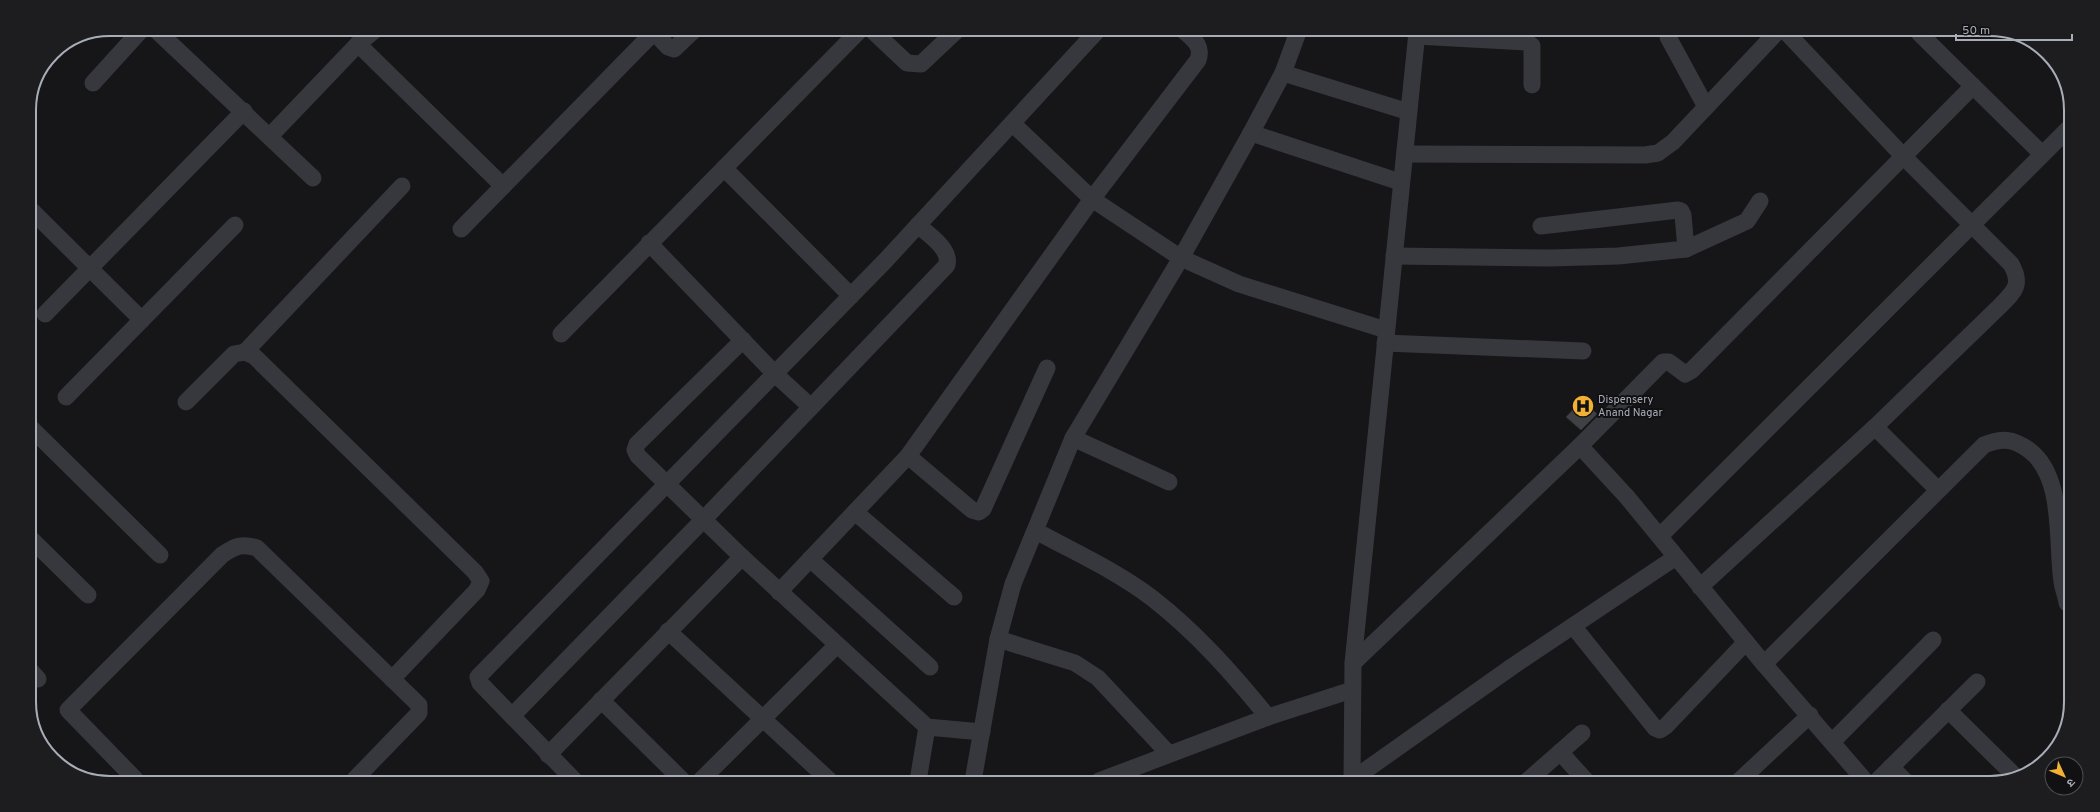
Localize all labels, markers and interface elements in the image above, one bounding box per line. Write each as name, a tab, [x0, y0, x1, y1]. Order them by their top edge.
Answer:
scale bar	[1956, 16, 2072, 42]
text: 50 m	[1962, 23, 1990, 39]
hospital icon: Dispensery Anand Nagar	[1570, 393, 1596, 419]
place label: Dispensery Anand Nagar	[1598, 393, 1663, 420]
north arrow	[2044, 756, 2084, 796]
text: उ	[2063, 775, 2078, 790]

